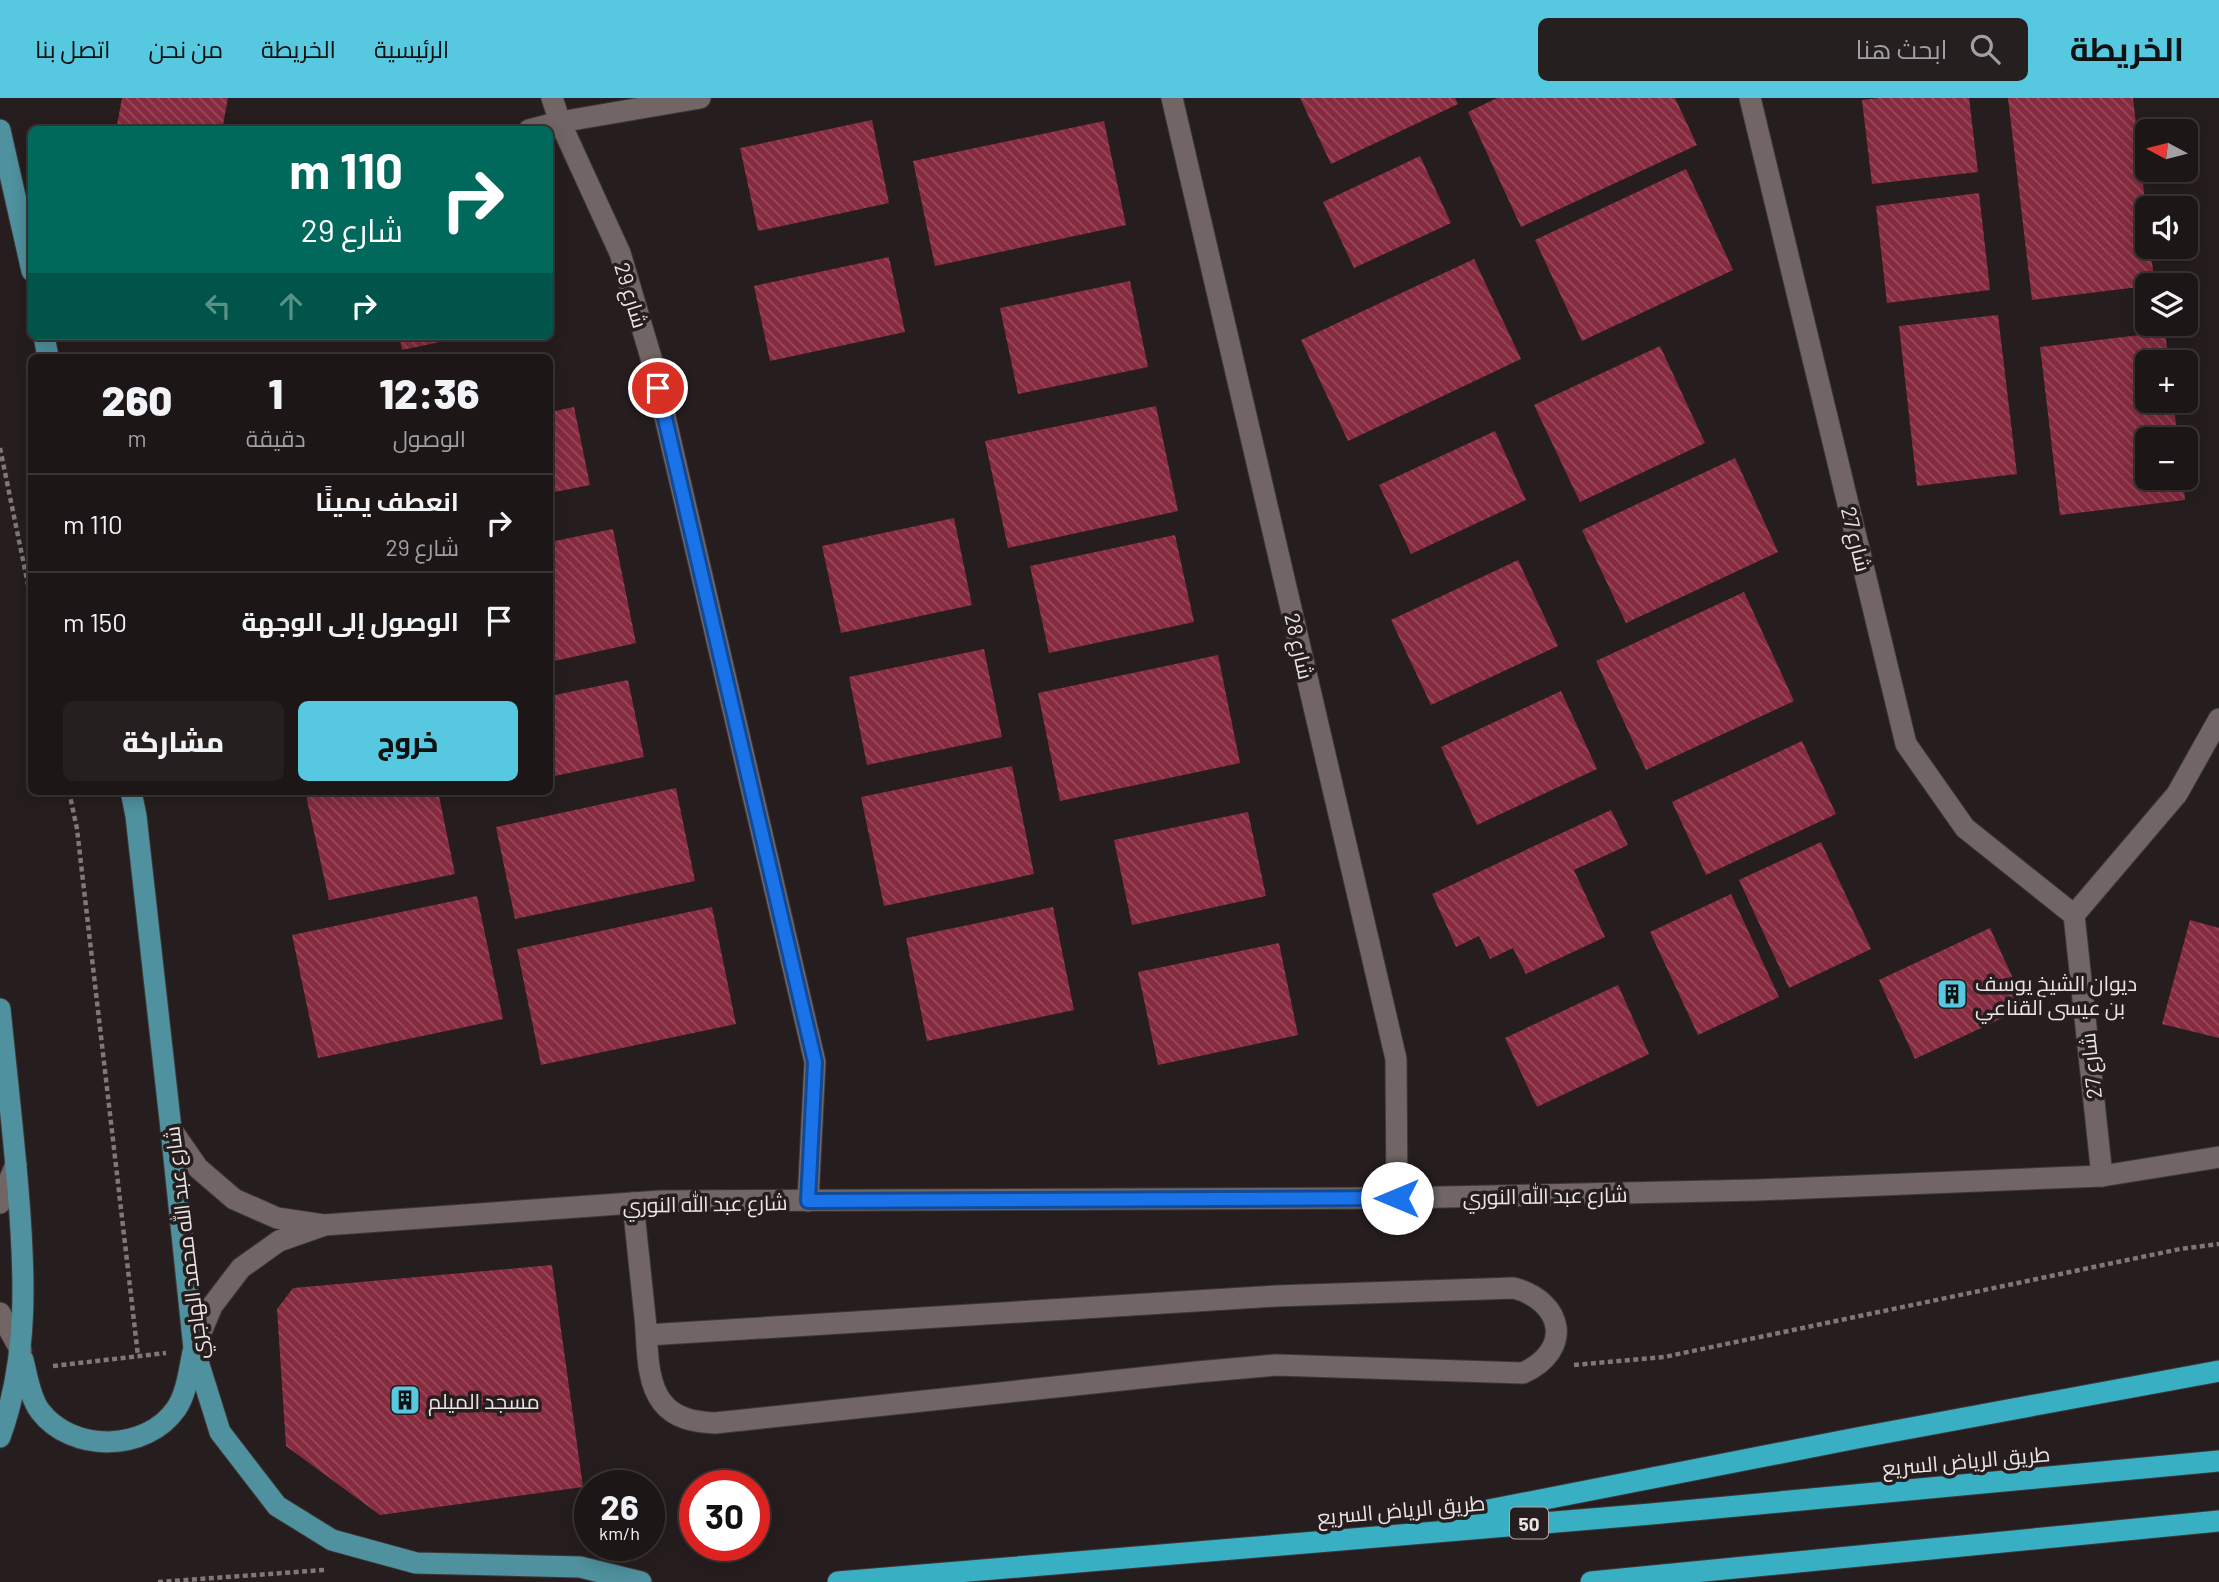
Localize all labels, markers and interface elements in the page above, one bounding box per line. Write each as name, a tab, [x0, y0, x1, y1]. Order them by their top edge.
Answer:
search box	[1538, 18, 2028, 81]
text: الخريطة	[2070, 28, 2184, 68]
icon: search	[1966, 30, 2004, 68]
text: ابحث هنا	[1856, 33, 1948, 64]
text: اتصل بنا	[35, 34, 110, 63]
text: من نحن	[148, 34, 223, 63]
text: الخريطة	[261, 34, 336, 63]
text: الرئيسية	[374, 34, 449, 63]
north arrow	[2135, 119, 2198, 182]
map controls	[2135, 119, 2198, 490]
text: 110 m	[289, 140, 403, 199]
icon: right	[427, 154, 518, 245]
button: sound	[2135, 196, 2198, 259]
text: شارع 29	[301, 210, 403, 248]
street label: شارع 29	[607, 259, 654, 332]
button: layers	[2135, 273, 2198, 336]
icon: left	[199, 287, 237, 325]
icon: ahead	[272, 287, 310, 325]
icon: right	[345, 287, 383, 325]
button: +	[2135, 350, 2198, 413]
pin	[628, 358, 688, 418]
text: 1	[268, 367, 283, 417]
text: 12:36	[379, 367, 479, 417]
icon: arrive	[639, 369, 677, 407]
text: 260	[102, 374, 172, 424]
text: m	[127, 424, 146, 452]
text: دقيقة	[246, 424, 306, 452]
text: الوصول	[393, 424, 466, 452]
button: −	[2135, 427, 2198, 490]
text: انعطف يمينًا	[315, 485, 459, 516]
icon: right	[480, 504, 518, 542]
street label: شارع 27	[1834, 504, 1877, 575]
text: 110 m	[63, 508, 123, 539]
text: شارع 29	[386, 533, 459, 561]
icon: arrive	[480, 602, 518, 640]
text: الوصول إلى الوجهة	[241, 605, 459, 636]
text: 150 m	[63, 606, 127, 637]
street label: شارع 28	[1277, 611, 1320, 682]
button: مشاركة	[63, 701, 284, 781]
button: خروج	[298, 701, 518, 781]
place label: ديوان الشيخ يوسف بن عيسى القناعي	[1975, 970, 2137, 1024]
building icon: ديوان الشيخ يوسف بن عيسى القناعي	[1935, 977, 1969, 1011]
street label: شارع 27	[2074, 1032, 2109, 1100]
street label: شارع عبد الله محمد الهاجري	[158, 1124, 217, 1361]
position arrow	[1360, 1161, 1434, 1235]
street label: شارع عبد الله النوري	[1462, 1181, 1628, 1214]
street label: شارع عبد الله النوري	[622, 1189, 788, 1222]
building icon: مسجد الميلم	[388, 1383, 422, 1417]
place label: مسجد الميلم	[428, 1388, 540, 1416]
street label: طريق الرياض السريع	[1881, 1440, 2051, 1483]
speed limit sign: 30	[679, 1470, 770, 1561]
text: 26	[600, 1485, 639, 1527]
street label: طريق الرياض السريع	[1316, 1489, 1486, 1532]
road number: 50	[1510, 1508, 1548, 1539]
text: km/h	[599, 1522, 640, 1544]

